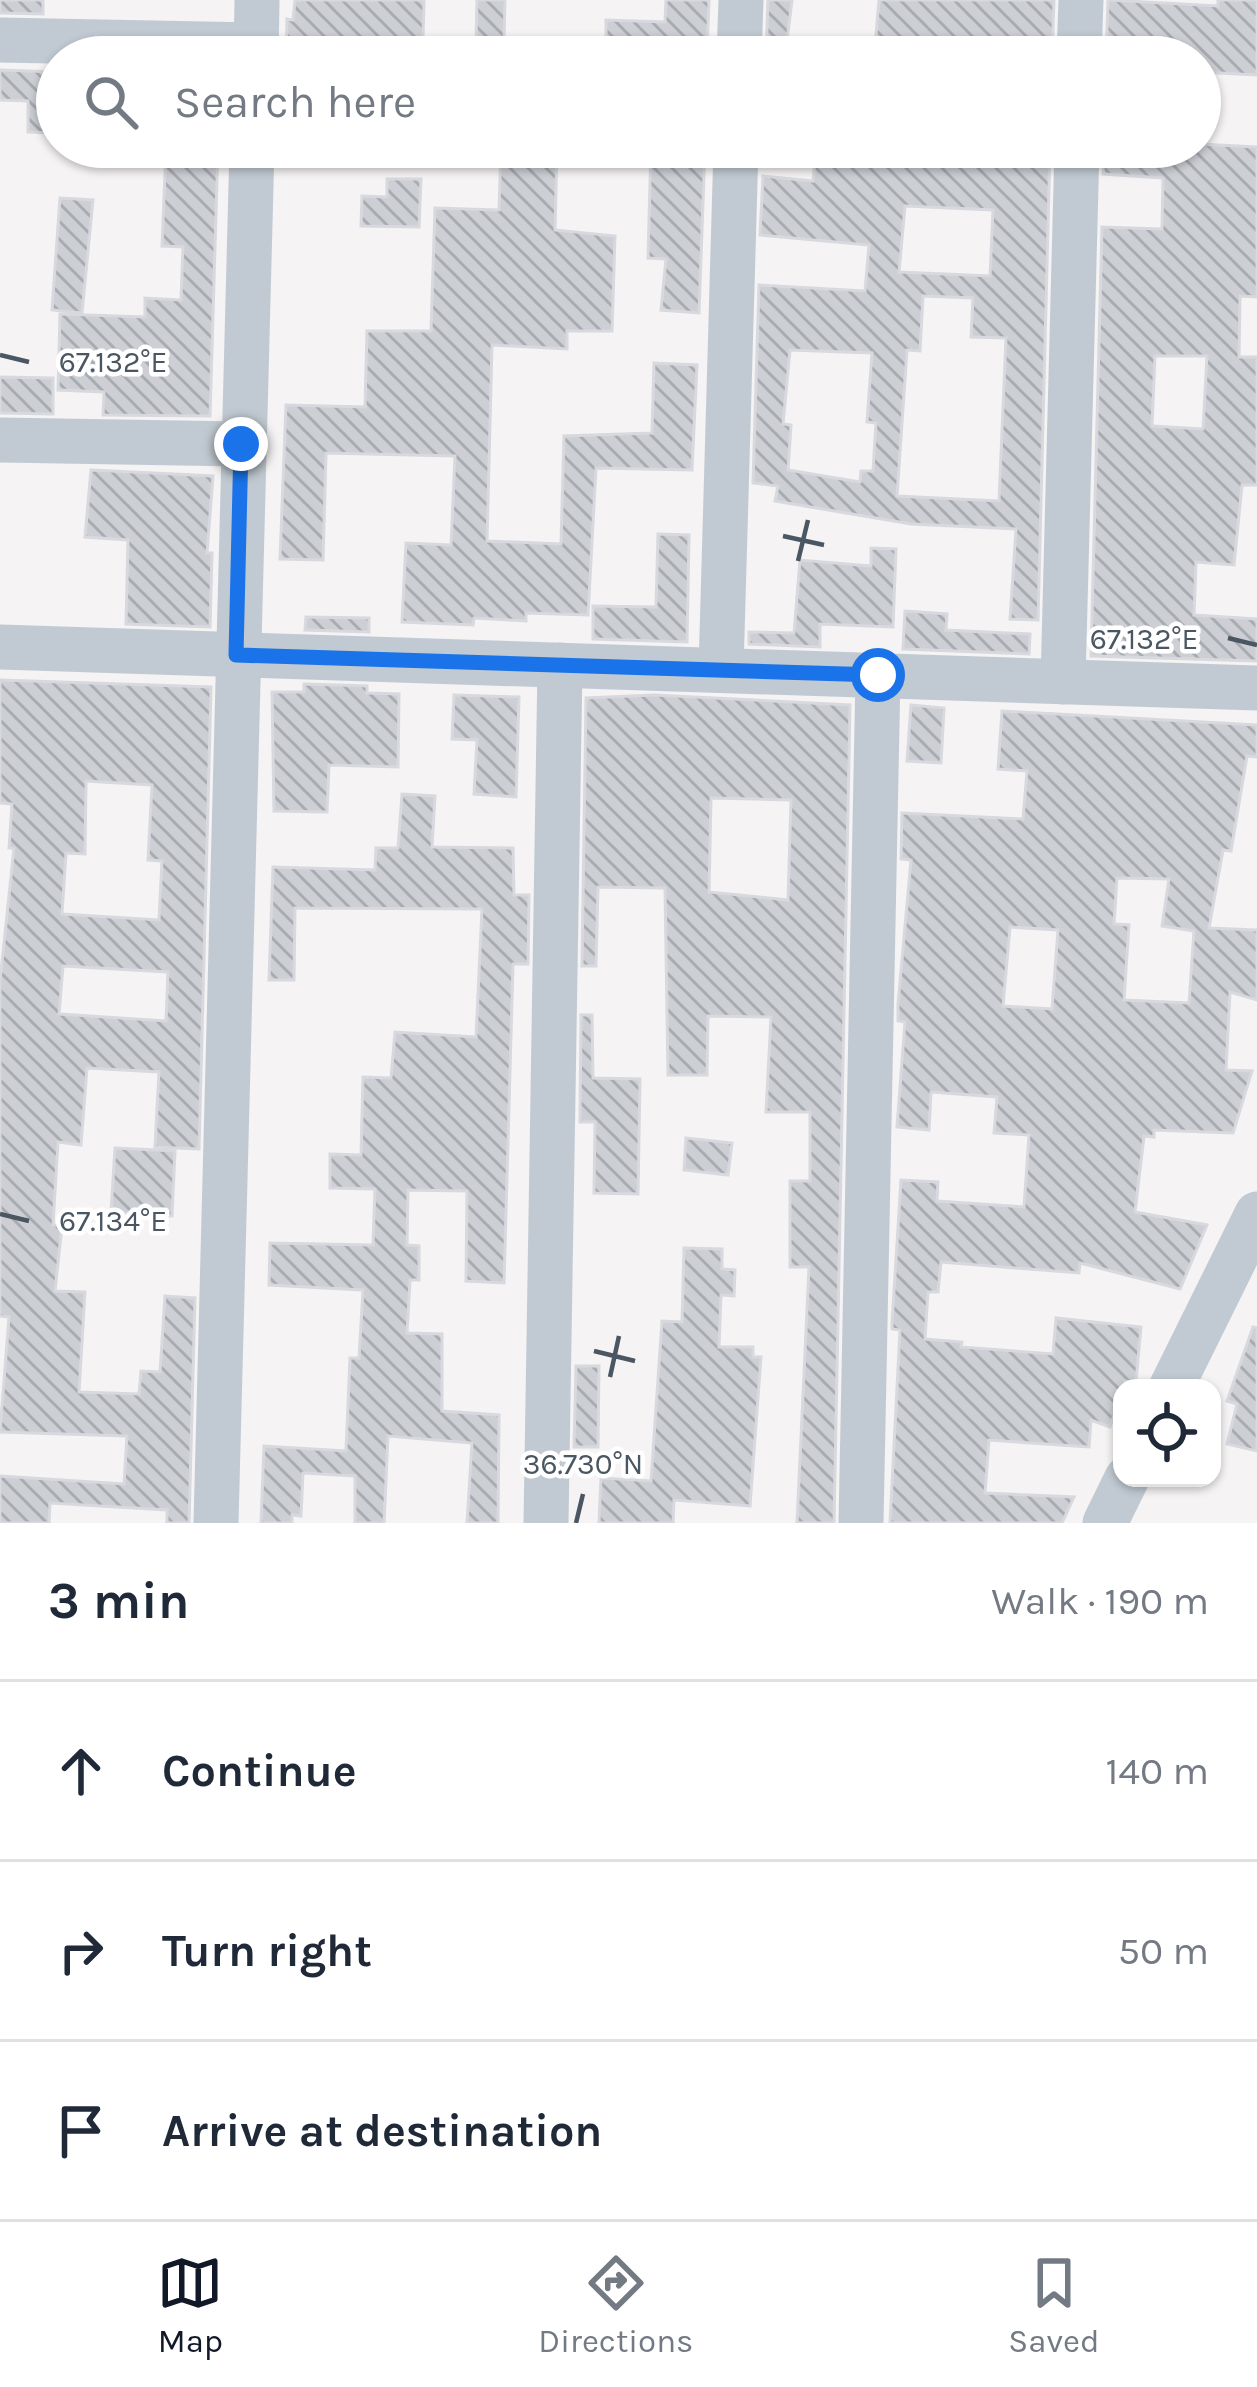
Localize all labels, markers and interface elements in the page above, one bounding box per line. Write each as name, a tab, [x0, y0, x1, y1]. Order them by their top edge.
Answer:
search box	[36, 36, 1221, 168]
icon: search	[78, 69, 144, 135]
text: Search here	[174, 76, 416, 128]
text: 67.132°E	[59, 344, 167, 380]
route end	[214, 417, 268, 471]
text: 67.132°E	[1090, 621, 1198, 657]
route start	[851, 648, 905, 702]
text: 67.134°E	[59, 1203, 167, 1239]
map controls	[1113, 1379, 1221, 1487]
button: locate	[1113, 1379, 1221, 1487]
text: 36.730°N	[523, 1446, 643, 1482]
text: 3 min	[48, 1571, 190, 1631]
text: Walk · 190 m	[991, 1578, 1209, 1624]
icon: ahead	[48, 1738, 114, 1804]
text: Continue	[162, 1745, 357, 1797]
text: 140 m	[1105, 1748, 1209, 1794]
icon: right	[48, 1918, 114, 1984]
text: Turn right	[162, 1925, 372, 1977]
text: 50 m	[1118, 1928, 1209, 1974]
icon: arrive	[48, 2098, 114, 2164]
text: Arrive at destination	[162, 2105, 602, 2157]
tab: Map	[157, 2250, 223, 2360]
tab: Directions	[538, 2250, 693, 2360]
tab: Saved	[1008, 2250, 1100, 2360]

